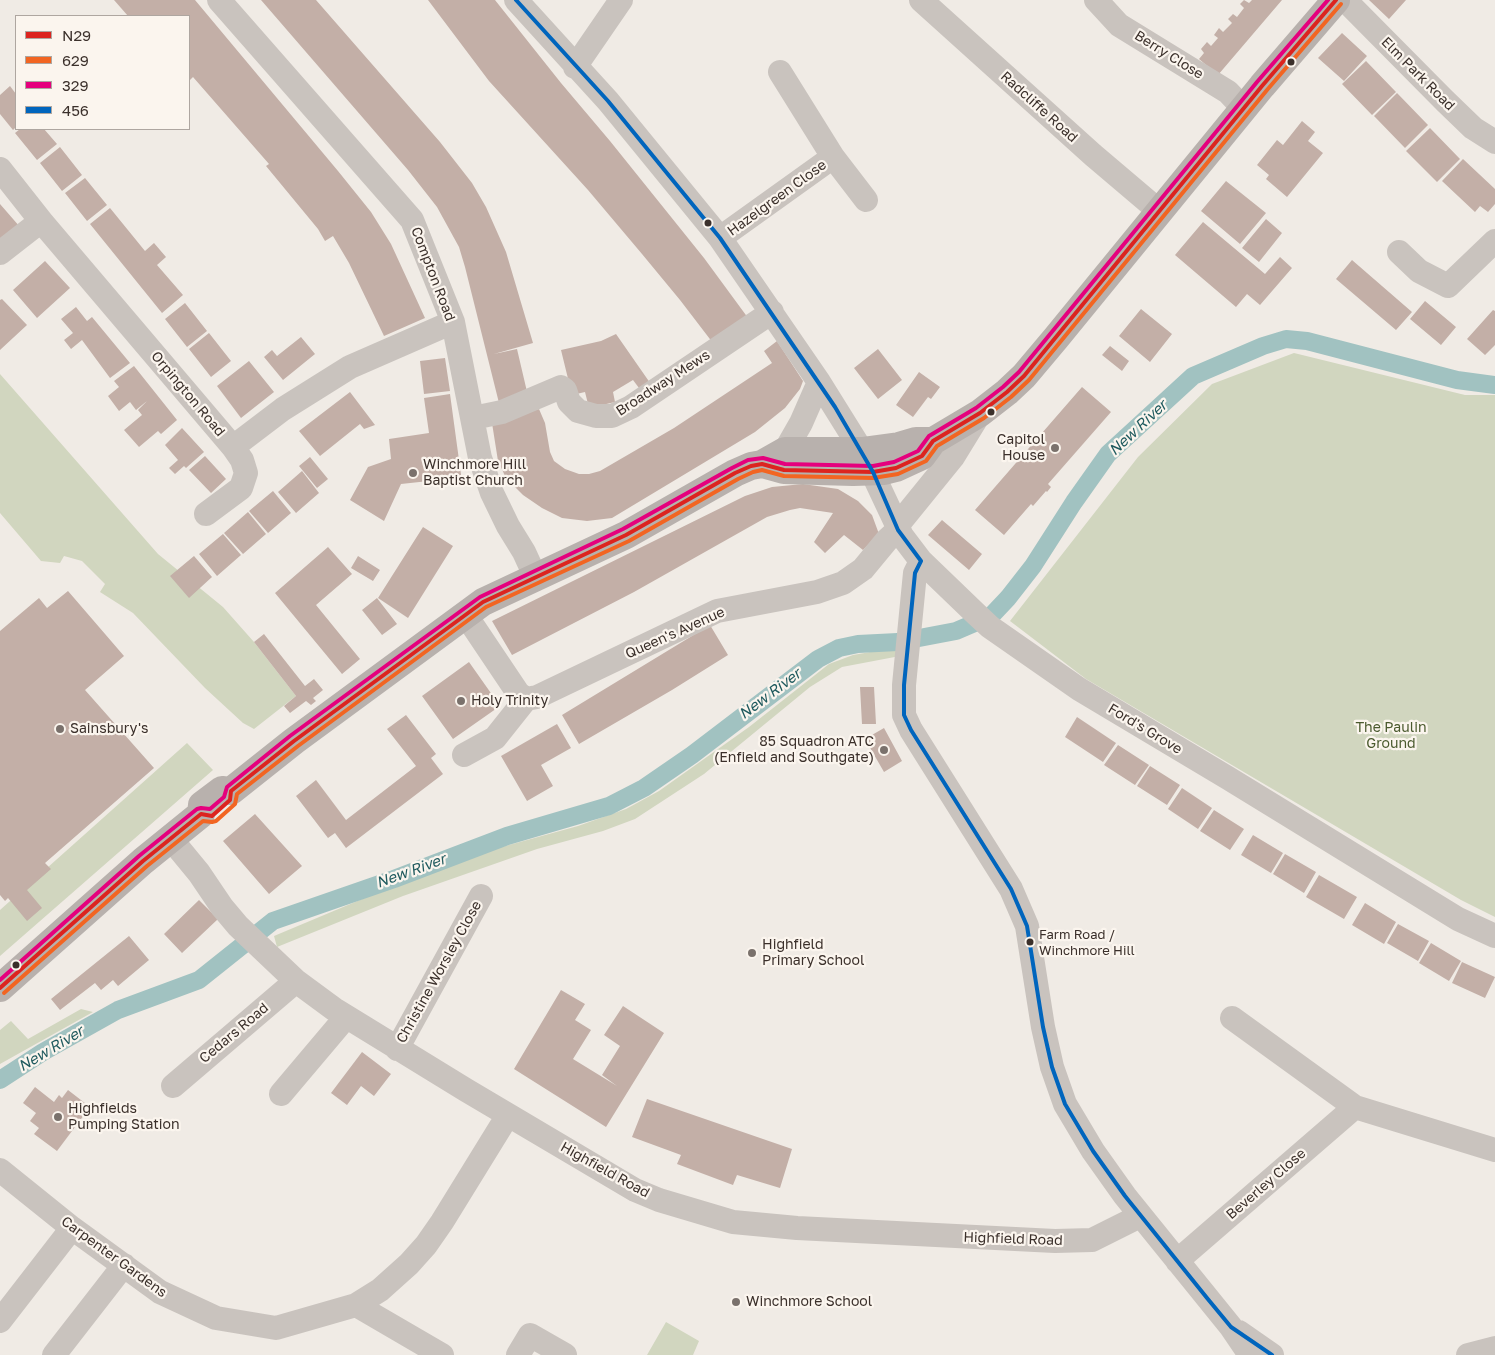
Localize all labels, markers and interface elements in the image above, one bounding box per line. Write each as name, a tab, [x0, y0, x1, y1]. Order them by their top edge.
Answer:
legend	[15, 15, 190, 130]
text: N29	[62, 26, 91, 44]
street label: Berry Close	[1131, 27, 1207, 83]
street label: Elm Park Road	[1378, 34, 1458, 114]
text: 629	[62, 51, 89, 69]
unlabelled marker	[1286, 57, 1296, 67]
street label: Radcliffe Road	[997, 68, 1081, 146]
text: 329	[62, 76, 89, 94]
text: 456	[62, 101, 89, 119]
street label: Hazelgreen Close	[724, 156, 830, 240]
unlabelled marker	[703, 218, 713, 228]
street label: Compton Road	[407, 225, 459, 323]
street label: Broadway Mews	[613, 346, 713, 420]
street label: Orpington Road	[148, 348, 228, 440]
water label: New River	[1105, 397, 1171, 459]
unlabelled marker	[986, 407, 996, 417]
place label: Capitol House	[997, 432, 1045, 464]
marker: Capitol House	[1049, 442, 1061, 454]
place label: Winchmore Hill Baptist Church	[423, 457, 526, 490]
marker: Winchmore Hill Baptist Church	[407, 467, 419, 479]
street label: Queen's Avenue	[623, 604, 727, 662]
water label: New River	[736, 665, 804, 723]
place label: Holy Trinity	[471, 693, 548, 709]
marker: Holy Trinity	[455, 695, 467, 707]
street label: Ford's Grove	[1105, 700, 1185, 758]
park label: The Paulin Ground	[1355, 720, 1427, 752]
place label: Sainsbury's	[70, 721, 149, 737]
marker: Sainsbury's	[54, 723, 66, 735]
place label: 85 Squadron ATC (Enfield and Southgate)	[714, 734, 874, 766]
marker: 85 Squadron ATC (Enfield and Southgate)	[878, 744, 890, 756]
water label: New River	[374, 850, 448, 892]
street label: Christine Worsley Close	[393, 898, 485, 1046]
place label: Farm Road / Winchmore Hill	[1039, 927, 1135, 958]
place label: Highfield Primary School	[762, 937, 864, 970]
marker: Farm Road / Winchmore Hill	[1025, 937, 1035, 947]
marker: Highfield Primary School	[746, 947, 758, 959]
unlabelled marker	[11, 960, 21, 970]
street label: Cedars Road	[196, 999, 272, 1067]
water label: New River	[15, 1023, 87, 1075]
place label: Highfields Pumping Station	[68, 1101, 180, 1134]
marker: Highfields Pumping Station	[52, 1111, 64, 1123]
street label: Highfield Road	[557, 1139, 653, 1201]
street label: Beverley Close	[1223, 1145, 1309, 1223]
street label: Carpenter Gardens	[58, 1213, 170, 1301]
street label: Highfield Road	[963, 1229, 1063, 1249]
place label: Winchmore School	[746, 1294, 872, 1310]
marker: Winchmore School	[730, 1296, 742, 1308]

